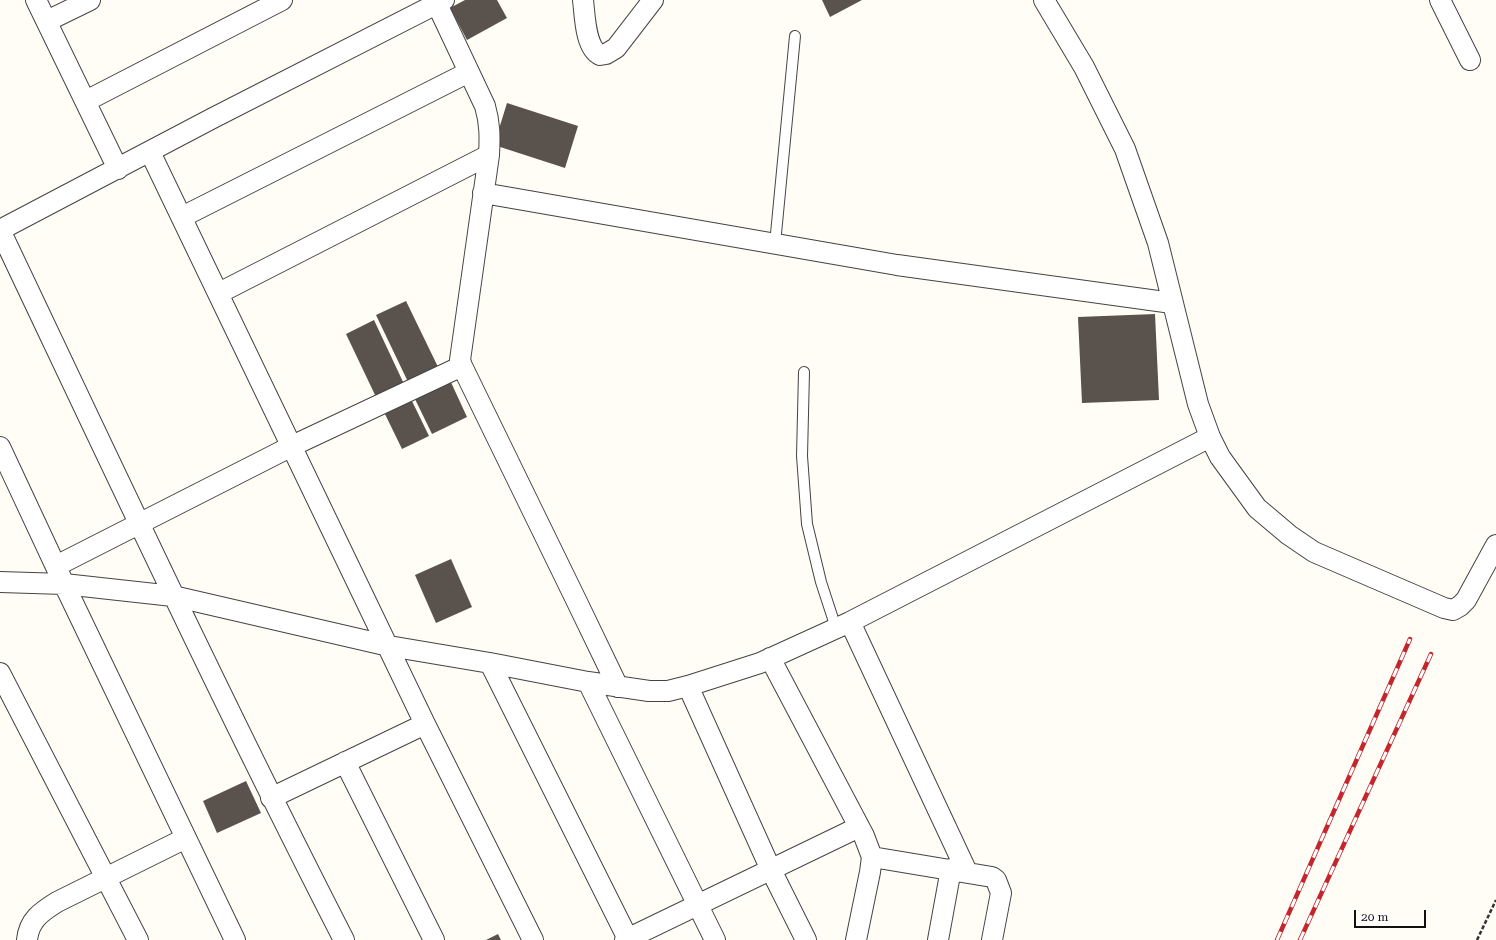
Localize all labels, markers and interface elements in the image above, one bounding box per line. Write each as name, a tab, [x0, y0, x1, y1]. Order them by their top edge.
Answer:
scale bar	[1356, 902, 1428, 928]
text: 20 m	[1361, 910, 1388, 924]

